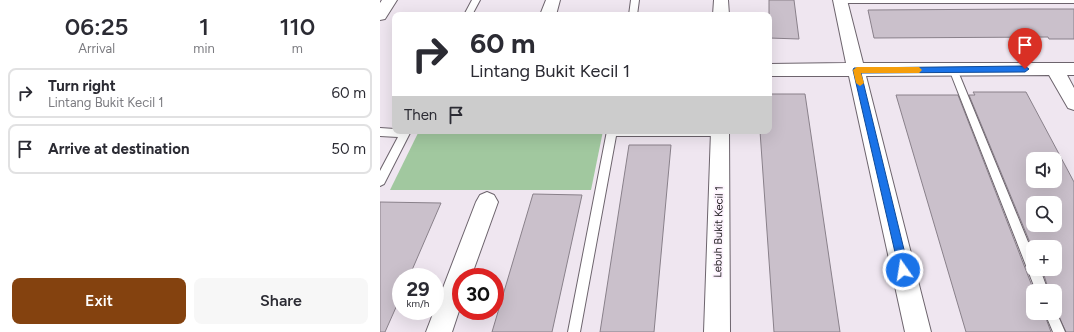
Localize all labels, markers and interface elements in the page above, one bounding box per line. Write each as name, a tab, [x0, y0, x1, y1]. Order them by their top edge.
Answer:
text: 06:25	[65, 12, 128, 41]
text: 1	[199, 12, 209, 41]
text: 110	[280, 12, 315, 41]
text: 60 m	[470, 26, 535, 60]
icon: right	[404, 28, 456, 80]
pin	[1008, 28, 1042, 69]
icon: arrive	[1014, 34, 1036, 56]
text: Arrival	[78, 41, 115, 56]
text: min	[193, 41, 215, 56]
text: m	[292, 41, 303, 56]
text: Lintang Bukit Kecil 1	[470, 60, 630, 82]
text: Turn right	[48, 77, 116, 95]
icon: right	[14, 82, 36, 104]
text: 60 m	[331, 84, 366, 102]
text: Lintang Bukit Kecil 1	[48, 95, 164, 110]
icon: arrive	[445, 104, 467, 126]
text: Then	[404, 106, 437, 124]
icon: arrive	[14, 138, 36, 160]
text: Arrive at destination	[48, 140, 189, 158]
text: 50 m	[331, 140, 366, 158]
map controls	[1026, 152, 1062, 320]
button: sound	[1026, 152, 1062, 188]
street label: Lebuh Bukit Kecil 1	[711, 186, 726, 278]
button: search	[1026, 196, 1062, 232]
button: +	[1026, 240, 1062, 276]
position arrow	[882, 249, 924, 291]
speed limit sign: 30	[452, 268, 504, 320]
text: 29	[406, 277, 430, 301]
button: Exit	[12, 278, 186, 324]
button: Share	[194, 278, 368, 324]
button: −	[1026, 284, 1062, 320]
text: km/h	[407, 297, 429, 310]

